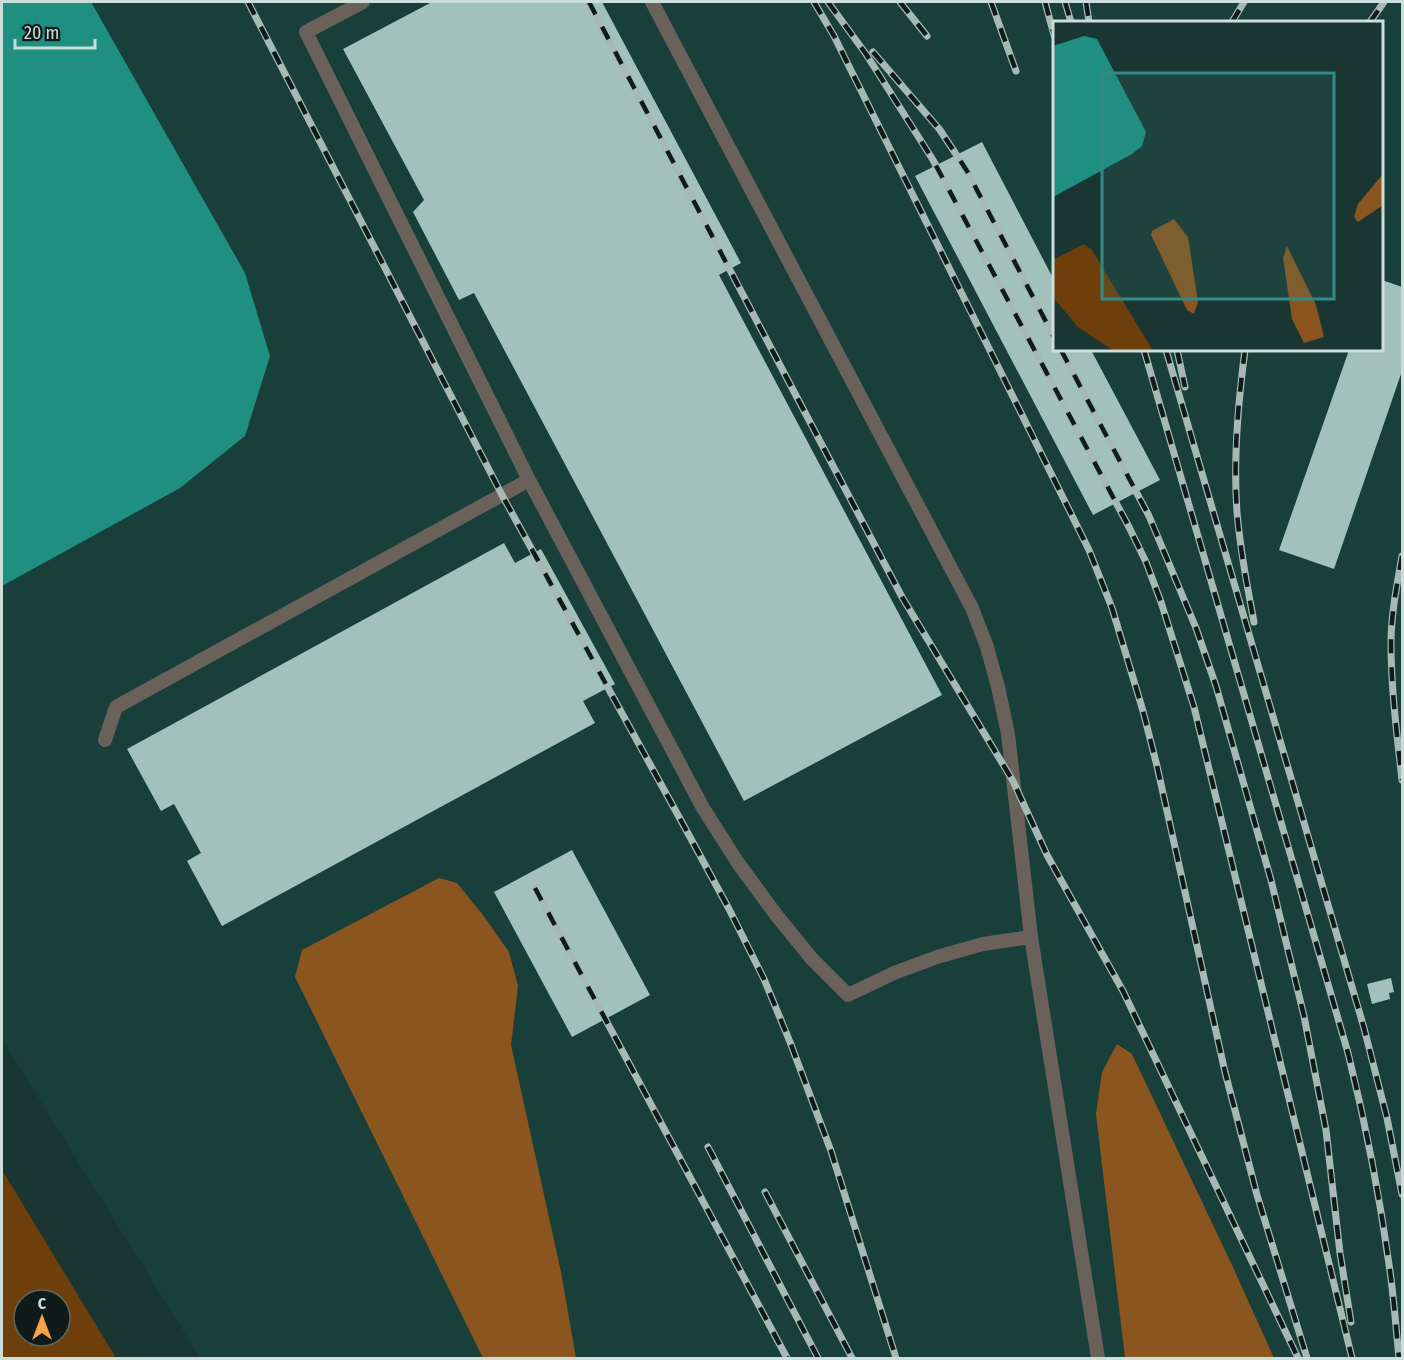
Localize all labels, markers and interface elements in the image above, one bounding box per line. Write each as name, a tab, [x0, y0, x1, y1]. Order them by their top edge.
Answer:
scale bar	[15, 12, 94, 50]
inset map	[1053, 21, 1383, 351]
text: 20 m	[24, 22, 59, 44]
north arrow	[12, 1288, 72, 1348]
text: С	[38, 1294, 47, 1313]

